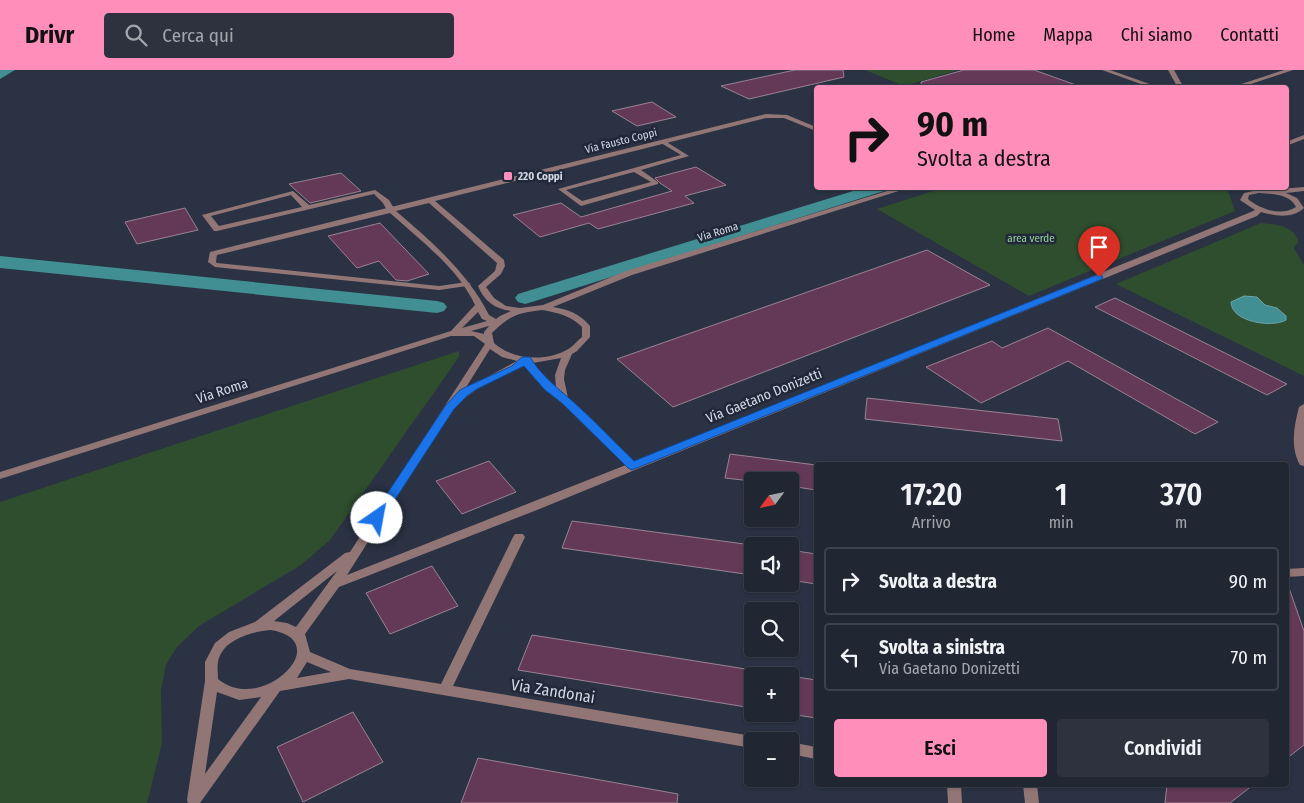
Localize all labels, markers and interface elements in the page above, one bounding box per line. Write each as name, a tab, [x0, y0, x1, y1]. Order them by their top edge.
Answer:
search box	[104, 13, 454, 58]
text: Drivr	[25, 21, 74, 49]
icon: search	[122, 21, 150, 49]
text: Cerca qui	[162, 24, 234, 47]
text: Home	[972, 24, 1015, 46]
text: Mappa	[1043, 24, 1093, 46]
text: Chi siamo	[1121, 24, 1192, 46]
text: Contatti	[1220, 24, 1279, 46]
text: 90 m	[917, 103, 988, 145]
icon: right	[834, 105, 899, 170]
street label: Via Fausto Coppi	[584, 126, 659, 156]
text: Svolta a destra	[917, 145, 1051, 172]
marker: 220 Coppi	[502, 170, 514, 182]
place label: 220 Coppi	[517, 170, 563, 183]
street label: Via Roma	[696, 220, 740, 244]
pin	[1078, 226, 1120, 277]
park label: area verde	[1007, 232, 1055, 245]
icon: arrive	[1085, 233, 1113, 261]
street label: Via Gaetano Donizetti	[704, 365, 824, 427]
street label: Via Roma	[194, 375, 250, 407]
north arrow	[744, 472, 799, 528]
map controls	[744, 472, 799, 787]
text: 17:20	[900, 477, 962, 513]
text: 1	[1055, 477, 1067, 513]
text: 370	[1160, 477, 1202, 513]
position arrow	[350, 491, 402, 543]
text: Arrivo	[912, 513, 951, 532]
text: min	[1049, 513, 1074, 532]
text: m	[1175, 513, 1187, 532]
button: sound	[744, 537, 799, 592]
icon: right	[836, 567, 864, 595]
text: Svolta a destra	[879, 570, 997, 593]
text: 90 m	[1229, 570, 1267, 593]
button: search	[744, 602, 799, 657]
text: Svolta a sinistra	[879, 636, 1005, 659]
icon: left	[836, 643, 864, 671]
text: 70 m	[1231, 646, 1267, 669]
text: Via Gaetano Donizetti	[879, 659, 1020, 678]
button: +	[744, 667, 799, 722]
street label: Via Zandonai	[510, 675, 596, 707]
button: Esci	[834, 719, 1047, 777]
button: Condividi	[1057, 719, 1269, 777]
button: −	[744, 732, 799, 787]

